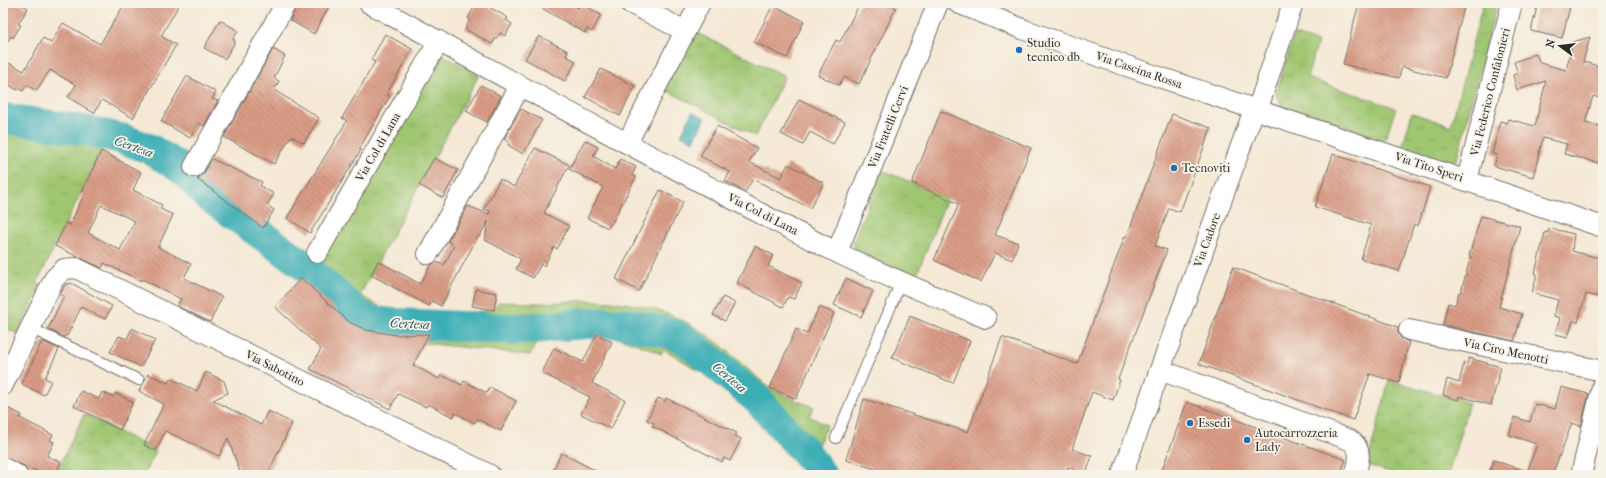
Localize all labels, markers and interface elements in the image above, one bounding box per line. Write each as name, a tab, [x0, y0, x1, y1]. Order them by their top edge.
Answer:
street label: Via Federico Confalonieri	[1467, 26, 1513, 158]
north arrow	[1540, 26, 1580, 66]
place label: Studio tecnico db	[1027, 36, 1080, 64]
text: N	[1543, 37, 1558, 49]
marker: Studio tecnico db	[1014, 45, 1024, 55]
street label: Via Cascina Rossa	[1093, 48, 1184, 91]
street label: Via Fratelli Cervi	[865, 83, 911, 171]
street label: Via Col di Lana	[352, 110, 404, 185]
water label: Certesa	[113, 133, 155, 160]
street label: Via Tito Speri	[1392, 149, 1465, 185]
place label: Tecnoviti	[1182, 161, 1231, 175]
marker: Tecnoviti	[1169, 163, 1179, 173]
street label: Via Col di Lana	[724, 190, 801, 238]
street label: Via Cadore	[1190, 211, 1223, 270]
water label: Certesa	[390, 315, 430, 332]
street label: Via Ciro Menotti	[1461, 335, 1550, 367]
street label: Via Sabotino	[242, 347, 307, 389]
water label: Certesa	[710, 359, 750, 396]
place label: Essedi	[1198, 416, 1231, 430]
marker: Essedi	[1185, 418, 1195, 428]
place label: Autocarrozzeria Lady	[1254, 426, 1338, 454]
marker: Autocarrozzeria Lady	[1242, 435, 1252, 445]

